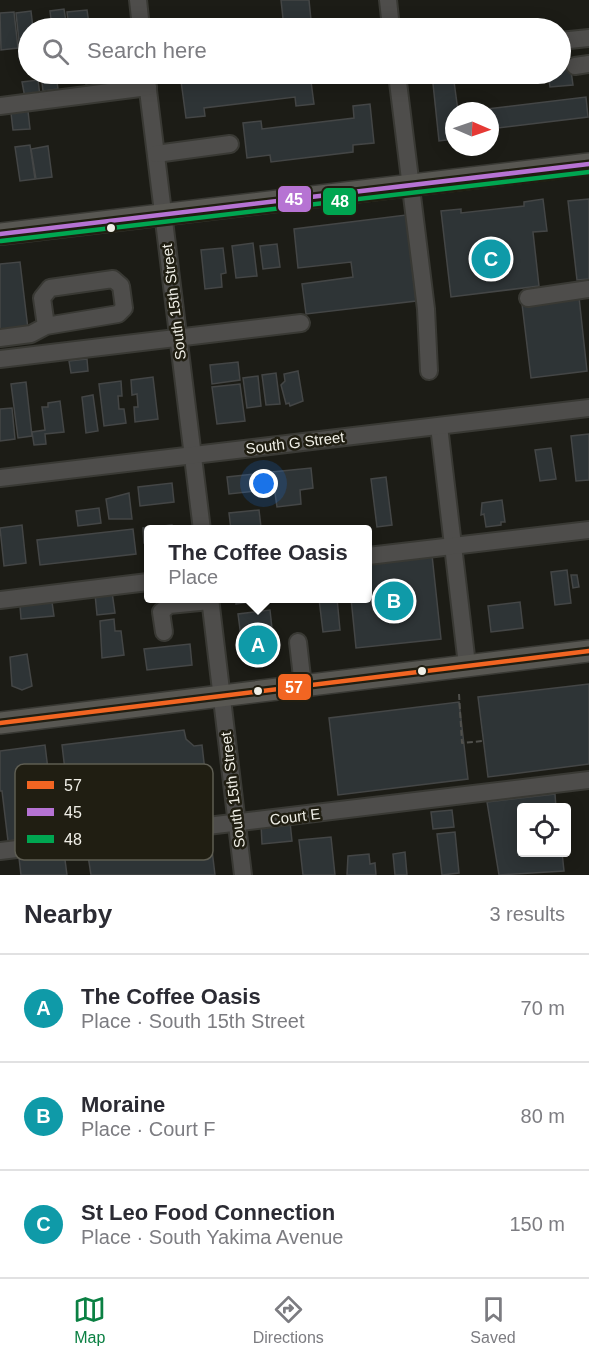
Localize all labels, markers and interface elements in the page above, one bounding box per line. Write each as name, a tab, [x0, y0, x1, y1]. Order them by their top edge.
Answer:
search box	[18, 18, 571, 84]
icon: search	[39, 35, 72, 68]
text: Search here	[87, 38, 207, 63]
north arrow	[445, 102, 499, 156]
line badge: 45	[277, 185, 312, 213]
line badge: 48	[322, 187, 357, 216]
text: 45	[285, 191, 303, 208]
text: 48	[331, 193, 349, 210]
unlabelled marker	[105, 222, 117, 234]
pin: C	[472, 236, 510, 282]
street label: South 15th Street	[158, 242, 189, 361]
street label: South G Street	[245, 428, 346, 457]
your location	[249, 469, 278, 498]
popup	[144, 525, 372, 603]
text: The Coffee Oasis	[168, 540, 348, 565]
text: Place	[168, 566, 218, 588]
pin: B	[374, 578, 414, 624]
pin: A	[238, 622, 278, 668]
unlabelled marker	[416, 665, 428, 677]
line badge: 57	[277, 673, 312, 701]
text: 57	[285, 679, 303, 696]
unlabelled marker	[252, 685, 264, 697]
street label: South 15th Street	[217, 730, 248, 849]
legend	[15, 764, 213, 860]
text: 57	[64, 777, 82, 794]
map controls	[517, 803, 571, 857]
button: locate	[517, 803, 571, 857]
text: 45	[64, 804, 82, 821]
street label: Court E	[269, 805, 321, 828]
text: 48	[64, 831, 82, 848]
text: Nearby	[24, 899, 112, 929]
text: 3 results	[489, 903, 565, 925]
text: The Coffee Oasis	[81, 984, 261, 1009]
text: A	[36, 997, 51, 1019]
text: 70 m	[521, 997, 565, 1019]
text: Place · South 15th Street	[81, 1010, 304, 1032]
text: Moraine	[81, 1092, 165, 1117]
text: B	[36, 1105, 51, 1127]
text: 80 m	[521, 1105, 565, 1127]
text: Place · Court F	[81, 1118, 215, 1140]
text: St Leo Food Connection	[81, 1200, 335, 1225]
text: C	[36, 1213, 51, 1235]
text: 150 m	[509, 1213, 565, 1235]
text: Place · South Yakima Avenue	[81, 1226, 343, 1248]
tab: Map	[73, 1293, 106, 1347]
tab: Directions	[253, 1293, 324, 1347]
tab: Saved	[470, 1293, 516, 1347]

